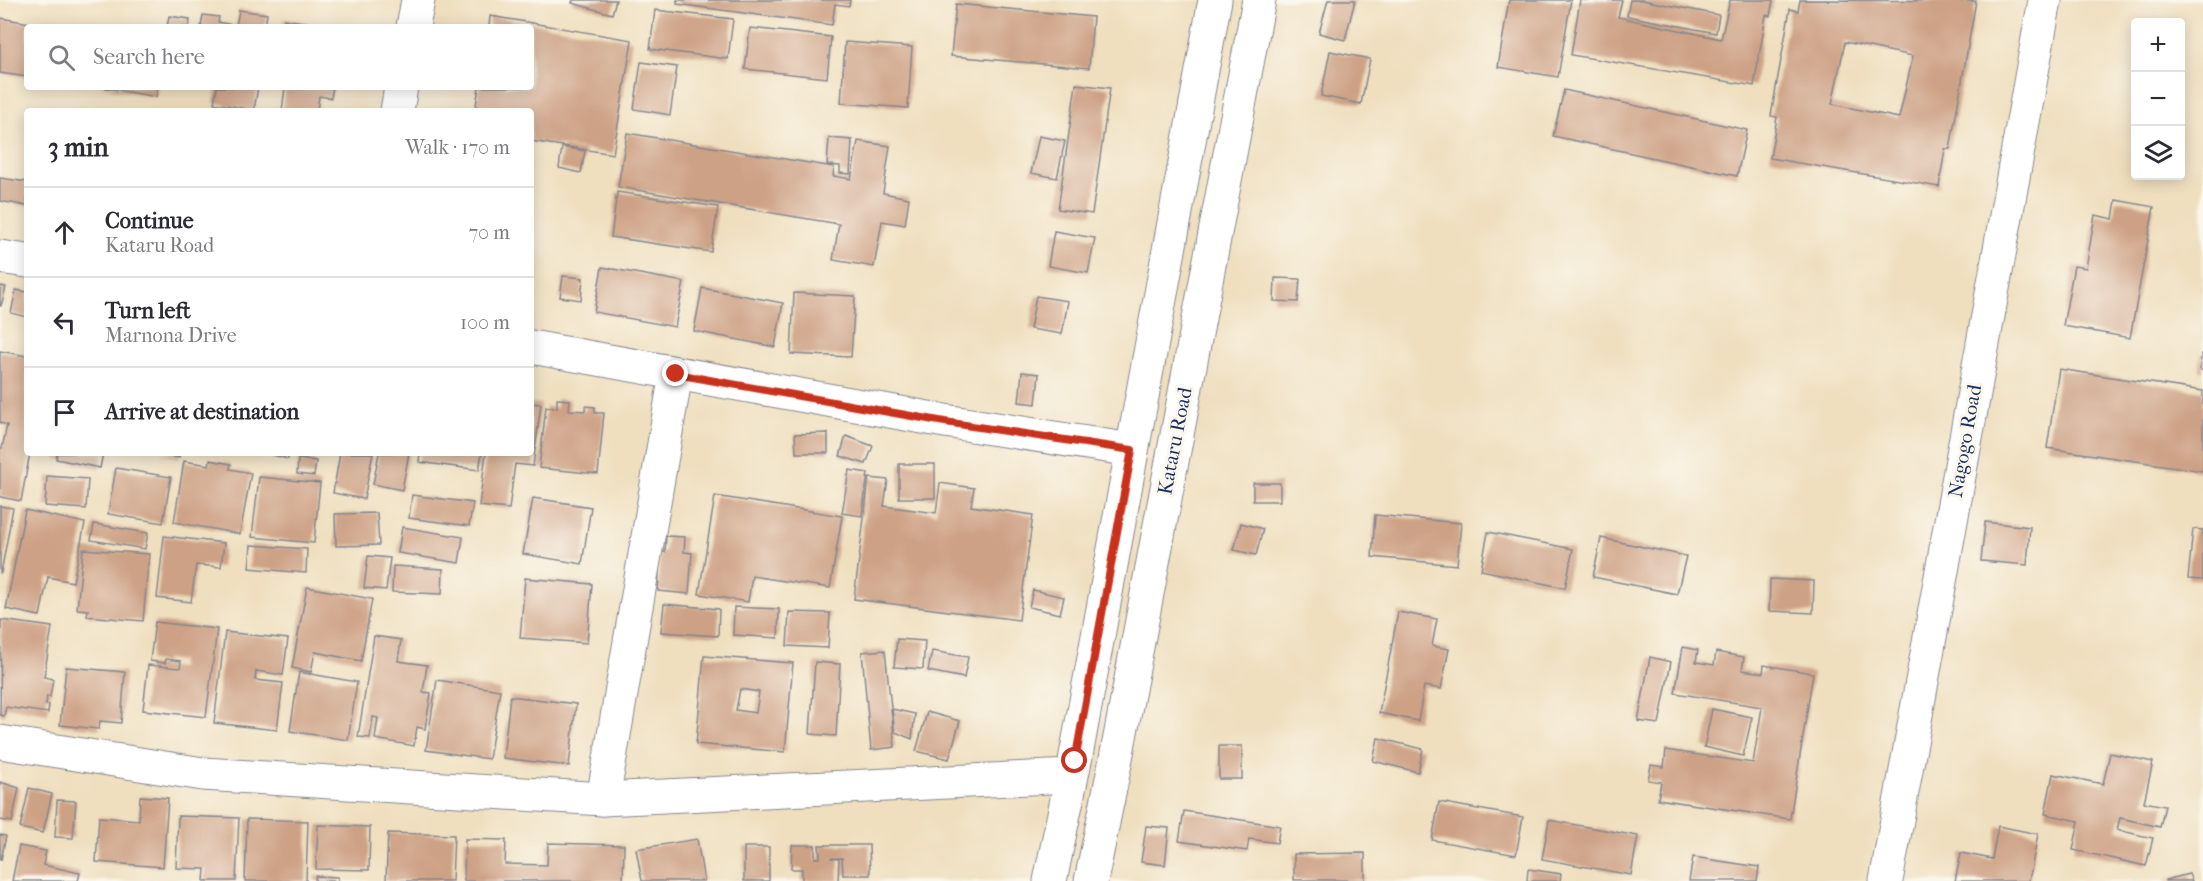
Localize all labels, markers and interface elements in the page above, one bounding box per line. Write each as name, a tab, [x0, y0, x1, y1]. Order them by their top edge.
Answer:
map controls	[2131, 18, 2185, 180]
button: +	[2131, 18, 2185, 72]
search box	[24, 24, 534, 90]
icon: search	[45, 41, 78, 74]
text: Search here	[93, 44, 205, 70]
button: −	[2131, 72, 2185, 126]
button: layers	[2131, 126, 2185, 180]
text: 3 min	[48, 132, 109, 163]
text: Walk · 170 m	[405, 136, 510, 159]
text: Continue	[105, 208, 194, 234]
icon: ahead	[48, 216, 81, 249]
text: 70 m	[468, 221, 510, 244]
text: Kataru Road	[105, 234, 214, 257]
text: Turn left	[105, 298, 191, 324]
icon: left	[48, 306, 81, 339]
text: 100 m	[460, 311, 510, 334]
text: Marnona Drive	[105, 324, 237, 347]
route end	[662, 360, 688, 386]
street label: Nagogo Road	[1944, 382, 1986, 499]
street label: Kataru Road	[1153, 384, 1197, 497]
icon: arrive	[48, 396, 81, 429]
text: Arrive at destination	[105, 399, 299, 425]
route start	[1061, 747, 1087, 773]

